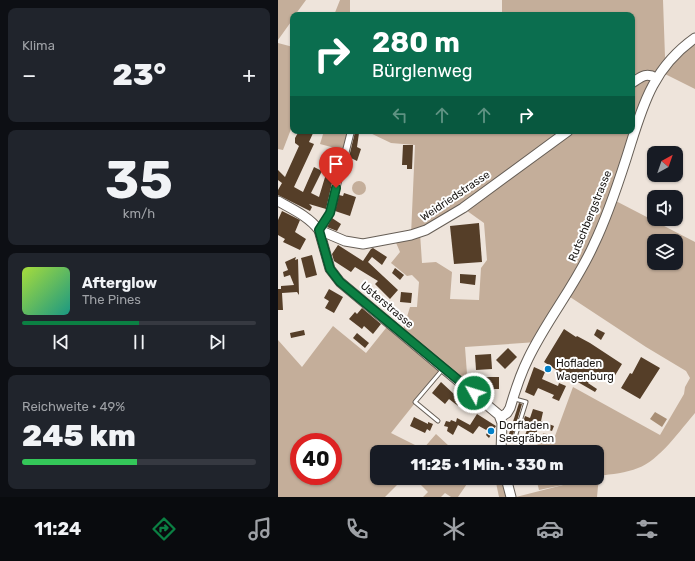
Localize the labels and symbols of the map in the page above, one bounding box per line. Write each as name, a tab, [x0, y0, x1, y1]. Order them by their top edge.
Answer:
north arrow	[647, 146, 683, 182]
pin	[319, 147, 353, 188]
street label: Weidriedstrasse	[418, 168, 492, 224]
street label: Rutschbergstrasse	[566, 168, 614, 264]
street label: Usterstrasse	[358, 279, 416, 331]
place label: Hofladen Wagenburg	[556, 357, 614, 383]
marker: Hofladen Wagenburg	[543, 364, 553, 374]
position arrow	[453, 372, 495, 414]
place label: Dorfladen Seegräben	[499, 419, 554, 445]
marker: Dorfladen Seegräben	[486, 426, 496, 436]
speed limit sign: 40	[290, 433, 342, 485]

